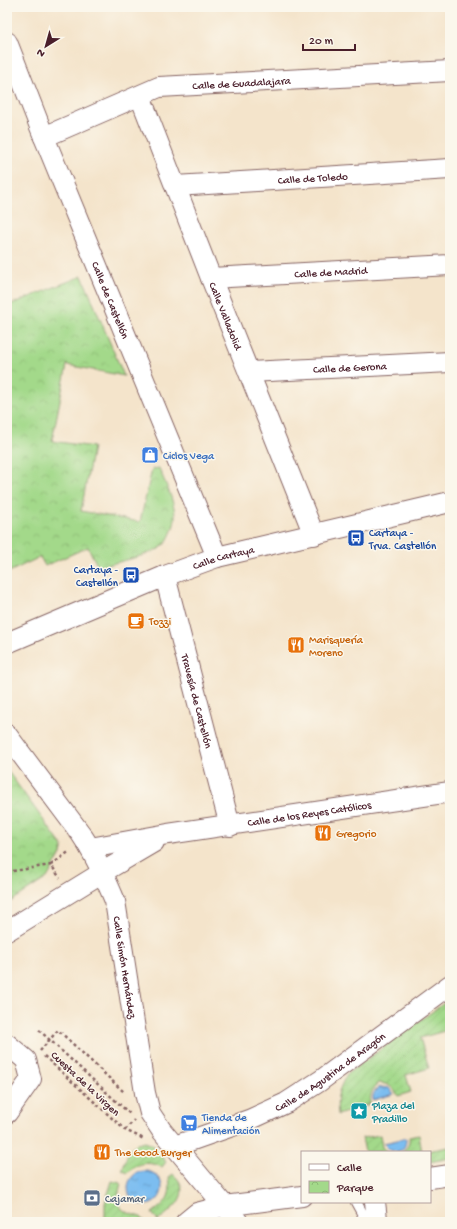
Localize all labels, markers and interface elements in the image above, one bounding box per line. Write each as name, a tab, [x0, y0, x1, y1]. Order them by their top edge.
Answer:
north arrow	[26, 26, 66, 66]
scale bar	[303, 26, 355, 52]
text: 20 m	[309, 35, 334, 49]
text: N	[35, 45, 48, 59]
street label: Calle de Guadalajara	[192, 76, 292, 93]
street label: Calle de Toledo	[277, 171, 349, 188]
street label: Calle de Castellón	[88, 260, 131, 342]
street label: Calle de Madrid	[294, 265, 369, 281]
street label: Calle Valladolid	[205, 281, 244, 354]
street label: Calle de Gerona	[313, 361, 388, 377]
shop icon: Ciclos Vega	[140, 445, 160, 465]
place label: Ciclos Vega	[163, 451, 215, 463]
bus stop icon: Cartaya - Trva. Castellón	[346, 528, 366, 548]
place label: Cartaya - Trva. Castellón	[368, 528, 437, 553]
street label: Calle Cartaya	[192, 544, 256, 573]
place label: Cartaya - Castellón	[74, 565, 119, 590]
bus stop icon: Cartaya - Castellón	[121, 565, 141, 585]
cafe icon: Tozzi	[126, 611, 146, 631]
place label: Tozzi	[148, 617, 171, 629]
restaurant icon: Marisquería Moreno	[286, 635, 306, 655]
place label: Marisquería Moreno	[309, 635, 364, 660]
street label: Travesía de Castellón	[177, 652, 214, 750]
street label: Calle de los Reyes Católicos	[247, 800, 373, 830]
restaurant icon: Gregorio	[313, 823, 333, 843]
place label: Gregorio	[336, 829, 377, 841]
street label: Calle Simón Hernández	[109, 916, 137, 1021]
street label: Calle de Agustina de Aragón	[274, 1030, 389, 1115]
street label: Cuesta de la Virgen	[48, 1050, 122, 1120]
place icon: Plaza del Pradillo	[349, 1101, 369, 1121]
place label: Plaza del Pradillo	[371, 1101, 415, 1126]
supermarket icon: Tienda de Alimentación	[179, 1113, 199, 1133]
place label: Tienda de Alimentación	[201, 1113, 260, 1138]
restaurant icon: The Good Burger	[92, 1142, 112, 1162]
place label: The Good Burger	[114, 1148, 192, 1160]
legend	[301, 1151, 431, 1203]
text: Calle	[337, 1162, 362, 1176]
text: Parque	[336, 1182, 374, 1196]
bank icon: Cajamar	[82, 1188, 102, 1208]
place label: Cajamar	[105, 1194, 145, 1206]

